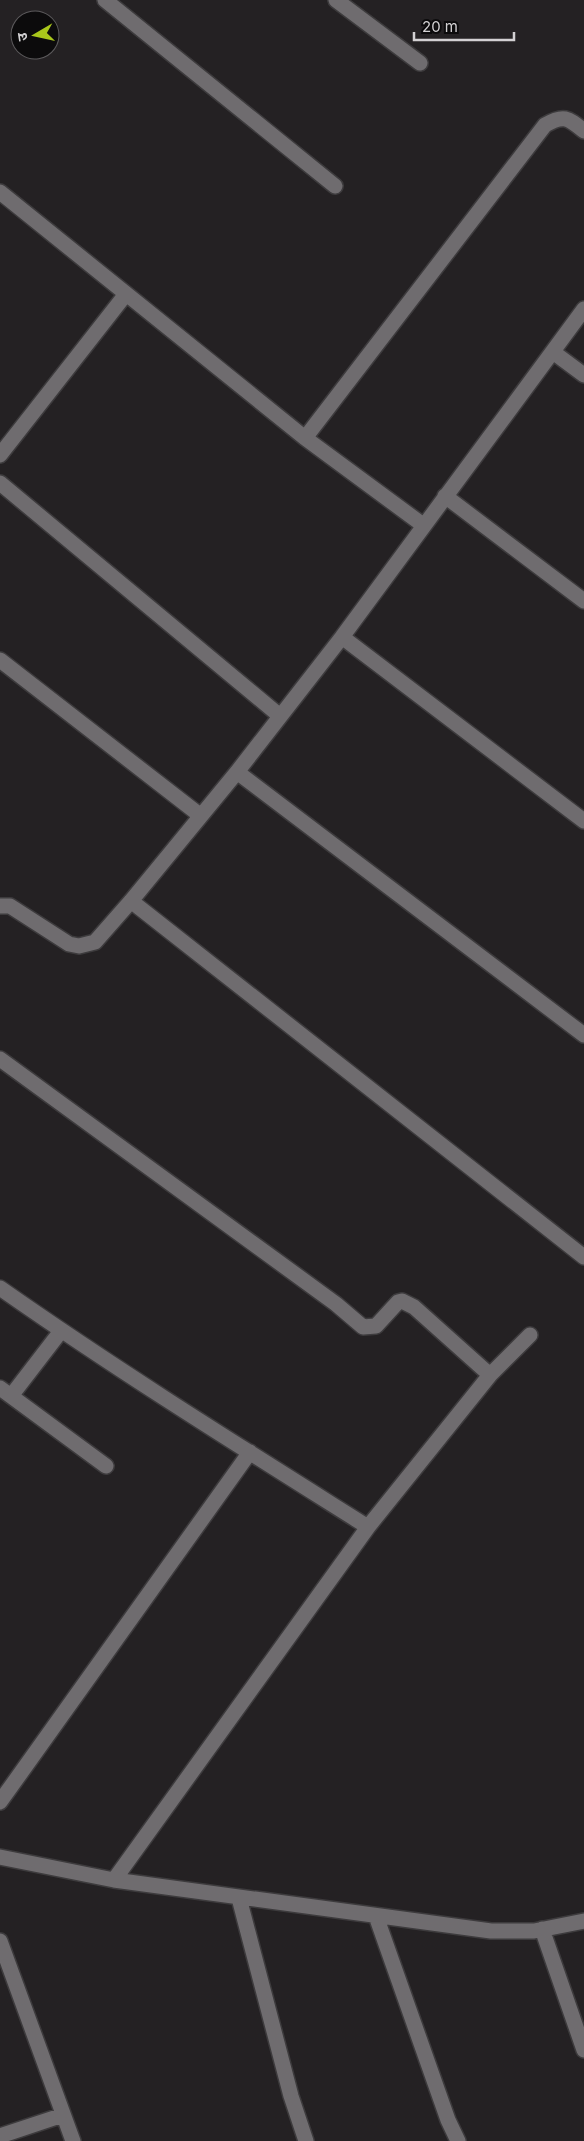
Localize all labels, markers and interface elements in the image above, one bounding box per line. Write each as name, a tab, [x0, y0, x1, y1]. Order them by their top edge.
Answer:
north arrow	[10, 10, 60, 60]
scale bar	[414, 10, 514, 42]
text: 20 m	[422, 17, 458, 36]
text: उ	[13, 31, 31, 42]

